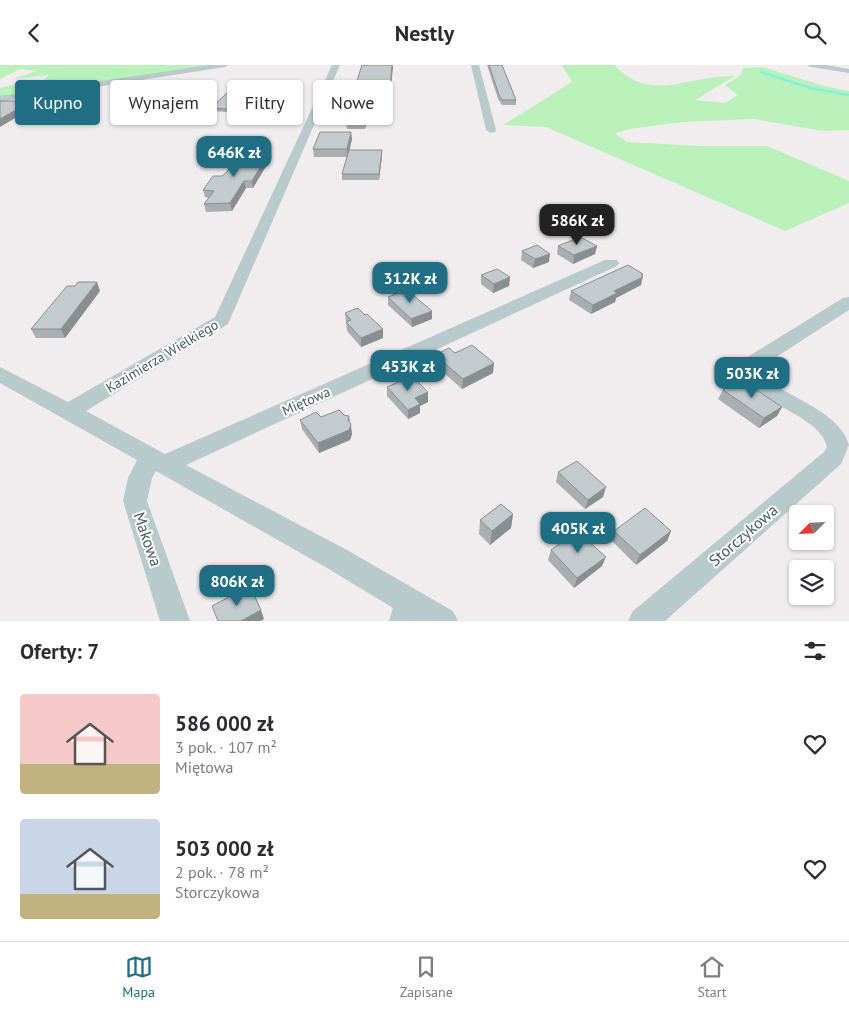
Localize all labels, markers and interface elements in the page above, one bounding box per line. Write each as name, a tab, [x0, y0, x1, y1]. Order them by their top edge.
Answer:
icon: back	[20, 19, 48, 47]
text: Nestly	[395, 19, 454, 47]
icon: search	[801, 19, 829, 47]
chip: Kupno	[15, 80, 100, 125]
chip: Wynajem	[110, 80, 217, 125]
chip: Filtry	[227, 80, 303, 125]
chip: Nowe	[313, 80, 393, 125]
pin: 646K zł	[188, 135, 280, 178]
text: 646K zł	[207, 142, 261, 162]
pin: 586K zł	[531, 203, 623, 246]
text: 586K zł	[550, 210, 604, 230]
pin: 312K zł	[364, 261, 456, 304]
text: 312K zł	[383, 268, 437, 288]
street label: Kazimierza Wielkiego	[103, 315, 221, 397]
pin: 453K zł	[362, 349, 454, 392]
text: 453K zł	[381, 356, 435, 376]
pin: 503K zł	[706, 357, 798, 399]
text: 503K zł	[725, 363, 779, 383]
street label: Miętowa	[279, 382, 333, 420]
street label: Storczykowa	[704, 500, 782, 570]
north arrow	[789, 505, 834, 550]
map controls	[789, 505, 834, 605]
street label: Makowa	[129, 509, 167, 569]
pin: 405K zł	[532, 511, 624, 554]
text: 405K zł	[551, 518, 605, 538]
button: layers	[789, 560, 834, 605]
pin: 806K zł	[191, 565, 283, 607]
text: 806K zł	[210, 571, 264, 591]
icon: filters	[801, 637, 829, 665]
text: Oferty: 7	[20, 638, 99, 665]
text: 586 000 zł	[175, 710, 273, 737]
icon: home	[60, 714, 120, 774]
icon: heart	[801, 730, 829, 758]
text: 3 pok. · 107 m²	[175, 737, 277, 757]
text: Miętowa	[175, 757, 233, 777]
text: 503 000 zł	[175, 835, 273, 862]
icon: home	[60, 839, 120, 899]
icon: heart	[801, 855, 829, 883]
text: 2 pok. · 78 m²	[175, 862, 269, 882]
text: Storczykowa	[175, 882, 260, 902]
tab: Mapa	[122, 953, 155, 1001]
tab: Zapisane	[400, 953, 453, 1001]
tab: Start	[698, 953, 727, 1001]

